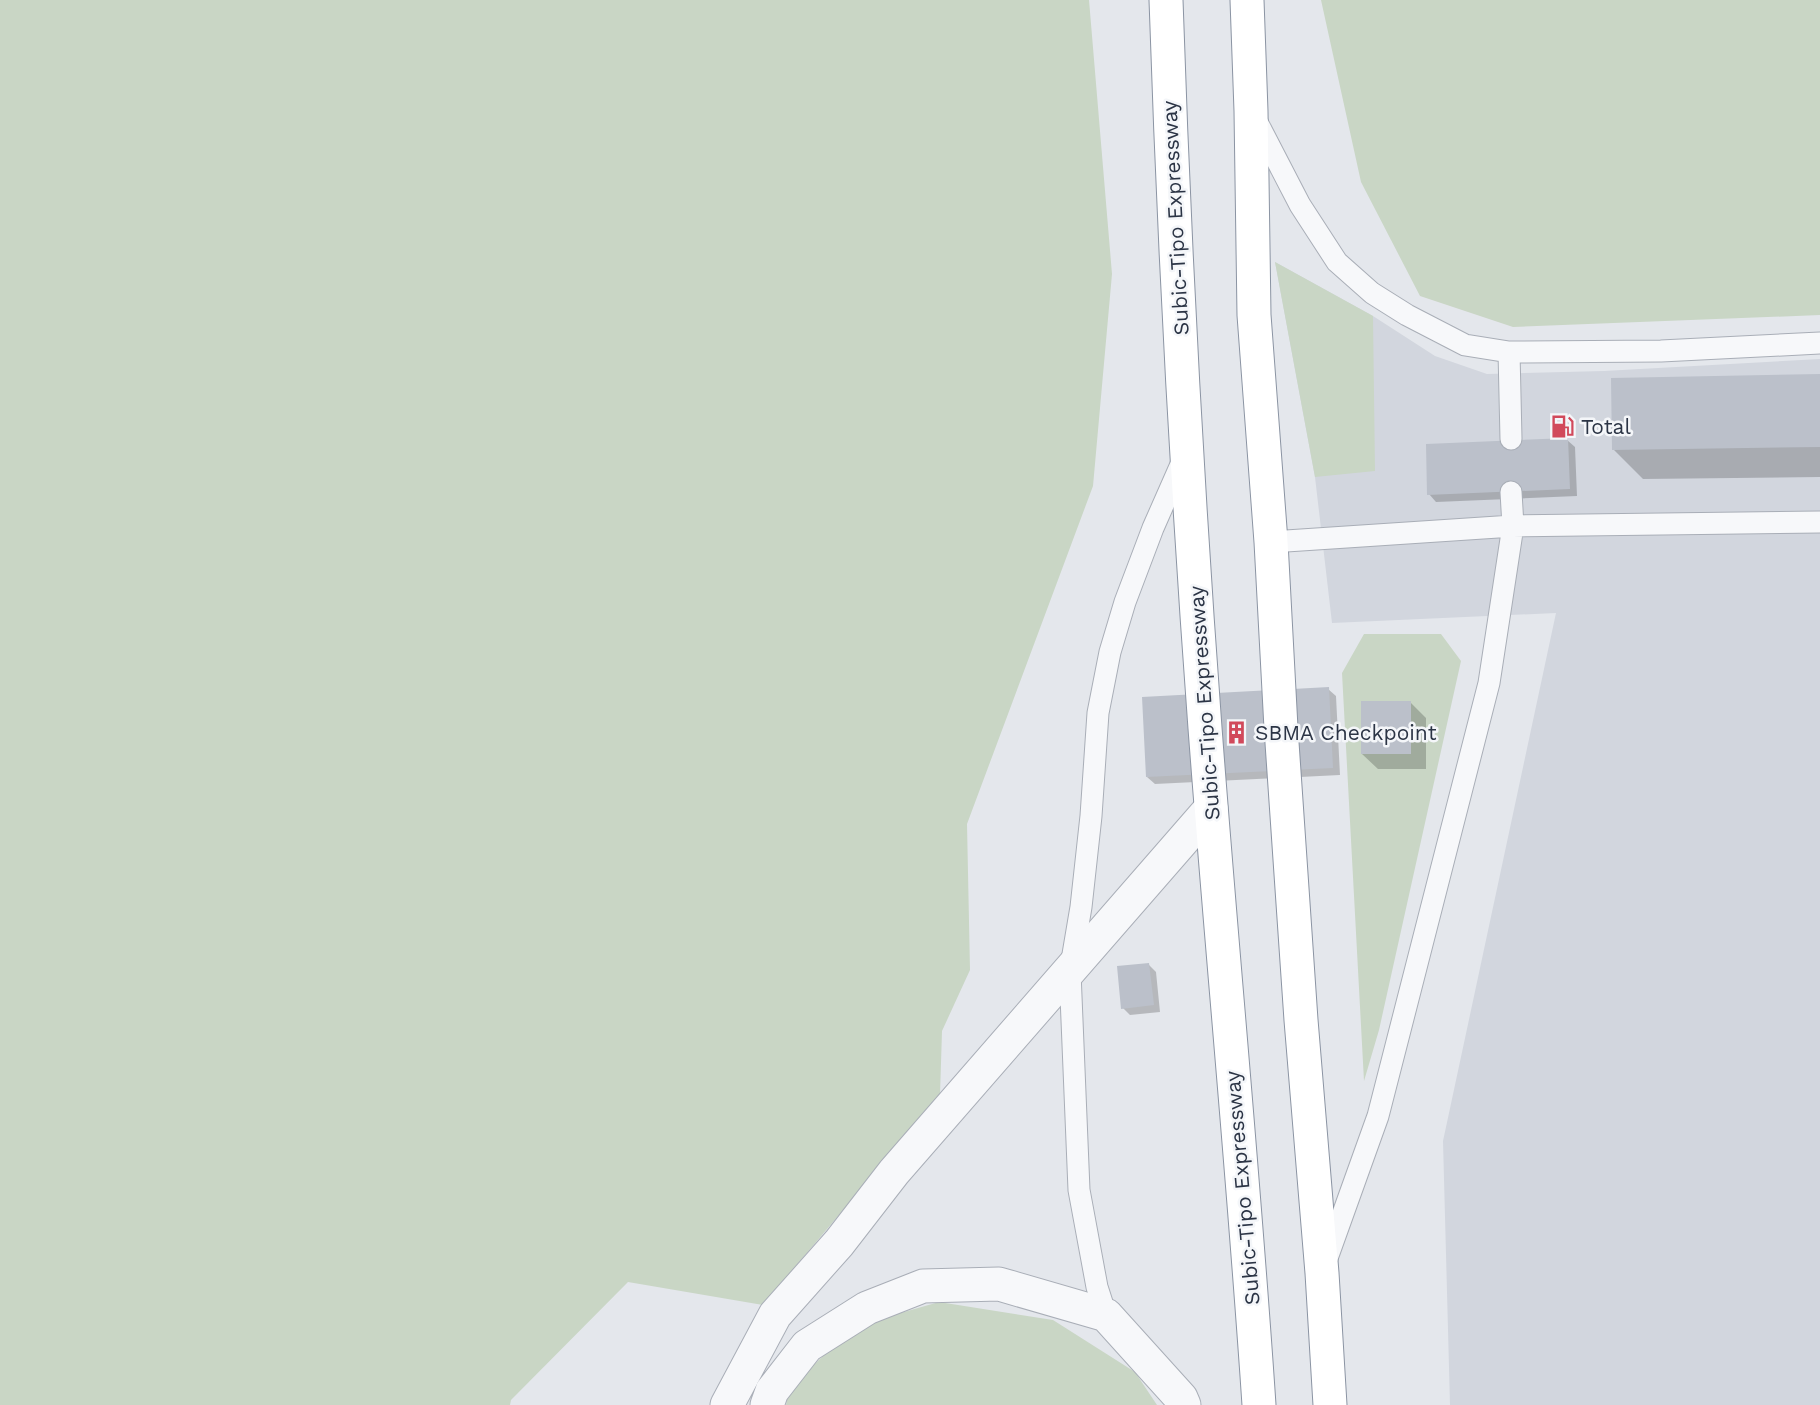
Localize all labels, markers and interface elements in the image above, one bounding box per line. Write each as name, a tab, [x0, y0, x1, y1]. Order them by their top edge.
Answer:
street label: Subic-Tipo Expressway	[1156, 100, 1194, 336]
fuel station icon: Total	[1550, 413, 1576, 439]
place label: Total	[1581, 414, 1631, 439]
street label: Subic-Tipo Expressway	[1183, 585, 1225, 821]
building icon: SBMA Checkpoint	[1224, 719, 1250, 745]
place label: SBMA Checkpoint	[1255, 720, 1437, 745]
street label: Subic-Tipo Expressway	[1219, 1070, 1265, 1306]

